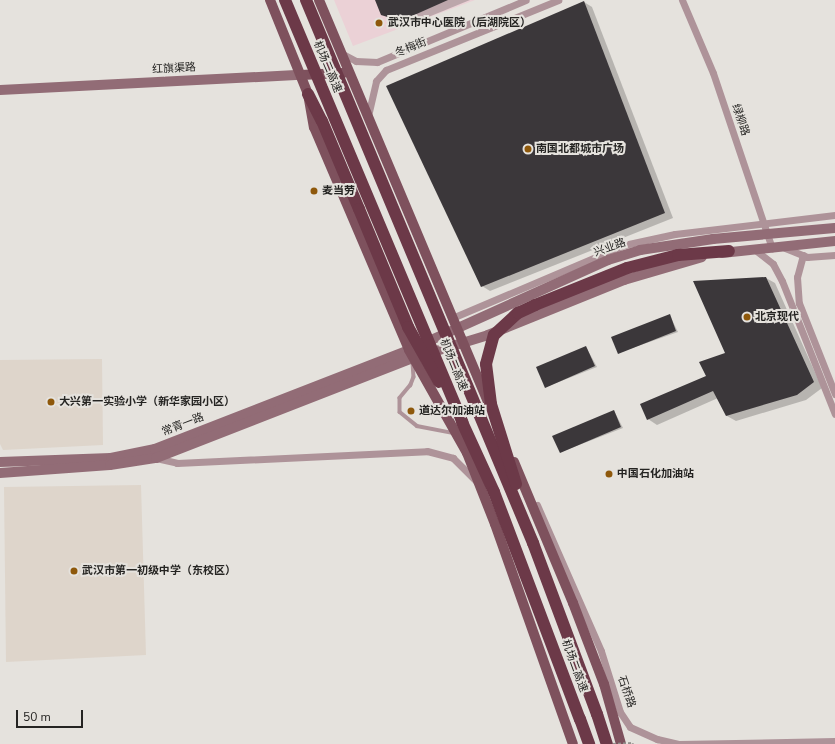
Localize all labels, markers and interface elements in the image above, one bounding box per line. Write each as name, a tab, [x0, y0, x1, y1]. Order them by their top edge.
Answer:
place label: 武汉市中心医院（后湖院区）	[388, 16, 531, 30]
marker: 武汉市中心医院（后湖院区）	[373, 17, 385, 29]
street label: 冬梅街	[393, 36, 429, 60]
street label: 机场二高速	[310, 39, 344, 95]
street label: 红旗渠路	[152, 61, 196, 77]
street label: 绿柳路	[729, 102, 751, 138]
place label: 南国北都城市广场	[536, 142, 624, 156]
marker: 南国北都城市广场	[523, 144, 533, 154]
place label: 麦当劳	[322, 184, 355, 198]
marker: 麦当劳	[309, 186, 319, 196]
street label: 兴业路	[592, 236, 628, 260]
place label: 北京现代	[755, 310, 799, 324]
marker: 北京现代	[742, 312, 752, 322]
street label: 机场二高速	[437, 337, 469, 393]
place label: 大兴第一实验小学（新华家园小区）	[59, 395, 235, 409]
marker: 大兴第一实验小学（新华家园小区）	[46, 397, 56, 407]
place label: 道达尔加油站	[419, 404, 485, 418]
marker: 道达尔加油站	[406, 406, 416, 416]
street label: 常青一路	[160, 411, 206, 439]
place label: 中国石化加油站	[617, 467, 694, 481]
marker: 中国石化加油站	[604, 469, 614, 479]
place label: 武汉市第一初级中学（东校区）	[82, 564, 236, 578]
marker: 武汉市第一初级中学（东校区）	[69, 566, 79, 576]
street label: 机场二高速	[558, 638, 590, 694]
street label: 石桥路	[614, 674, 638, 710]
scale bar	[18, 702, 85, 728]
text: 50 m	[23, 709, 51, 725]

